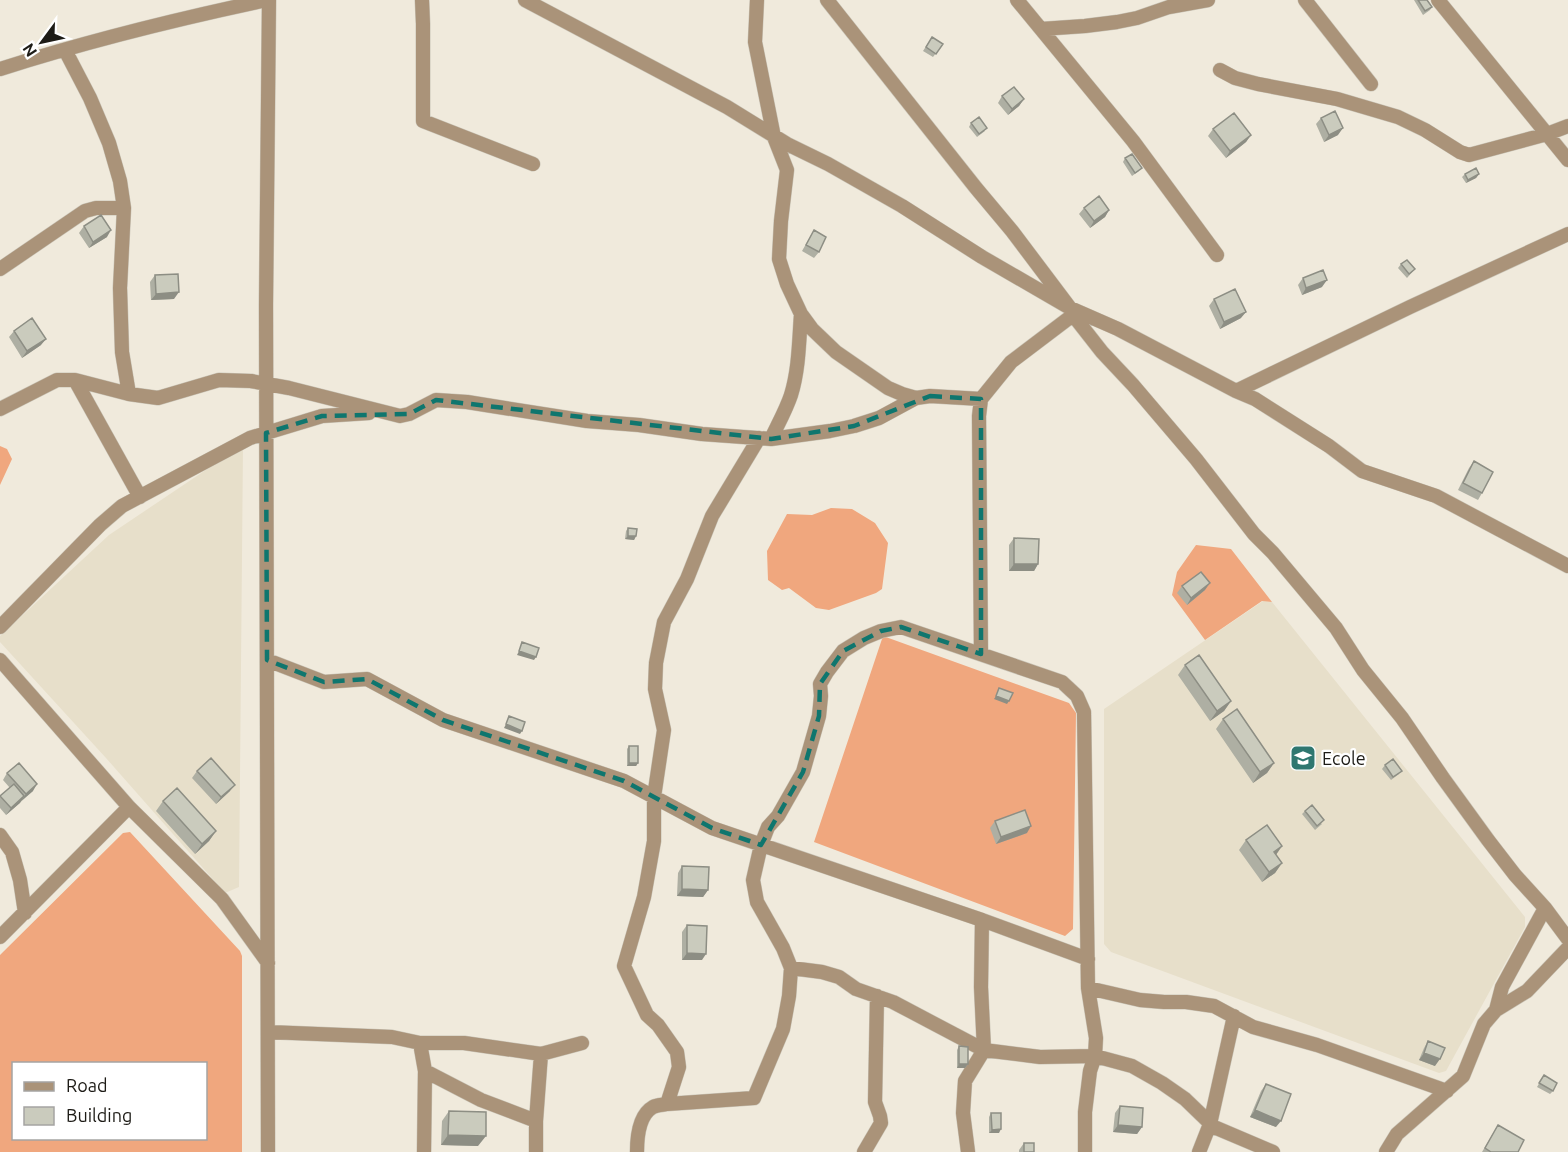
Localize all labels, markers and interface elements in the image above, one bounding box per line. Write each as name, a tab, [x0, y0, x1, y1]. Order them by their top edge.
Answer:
north arrow	[12, 12, 72, 72]
text: N	[19, 40, 40, 60]
school or university icon: Ecole	[1288, 743, 1318, 773]
place label: Ecole	[1322, 748, 1366, 768]
legend	[12, 1062, 207, 1140]
text: Road	[66, 1075, 108, 1095]
text: Building	[66, 1105, 132, 1125]

